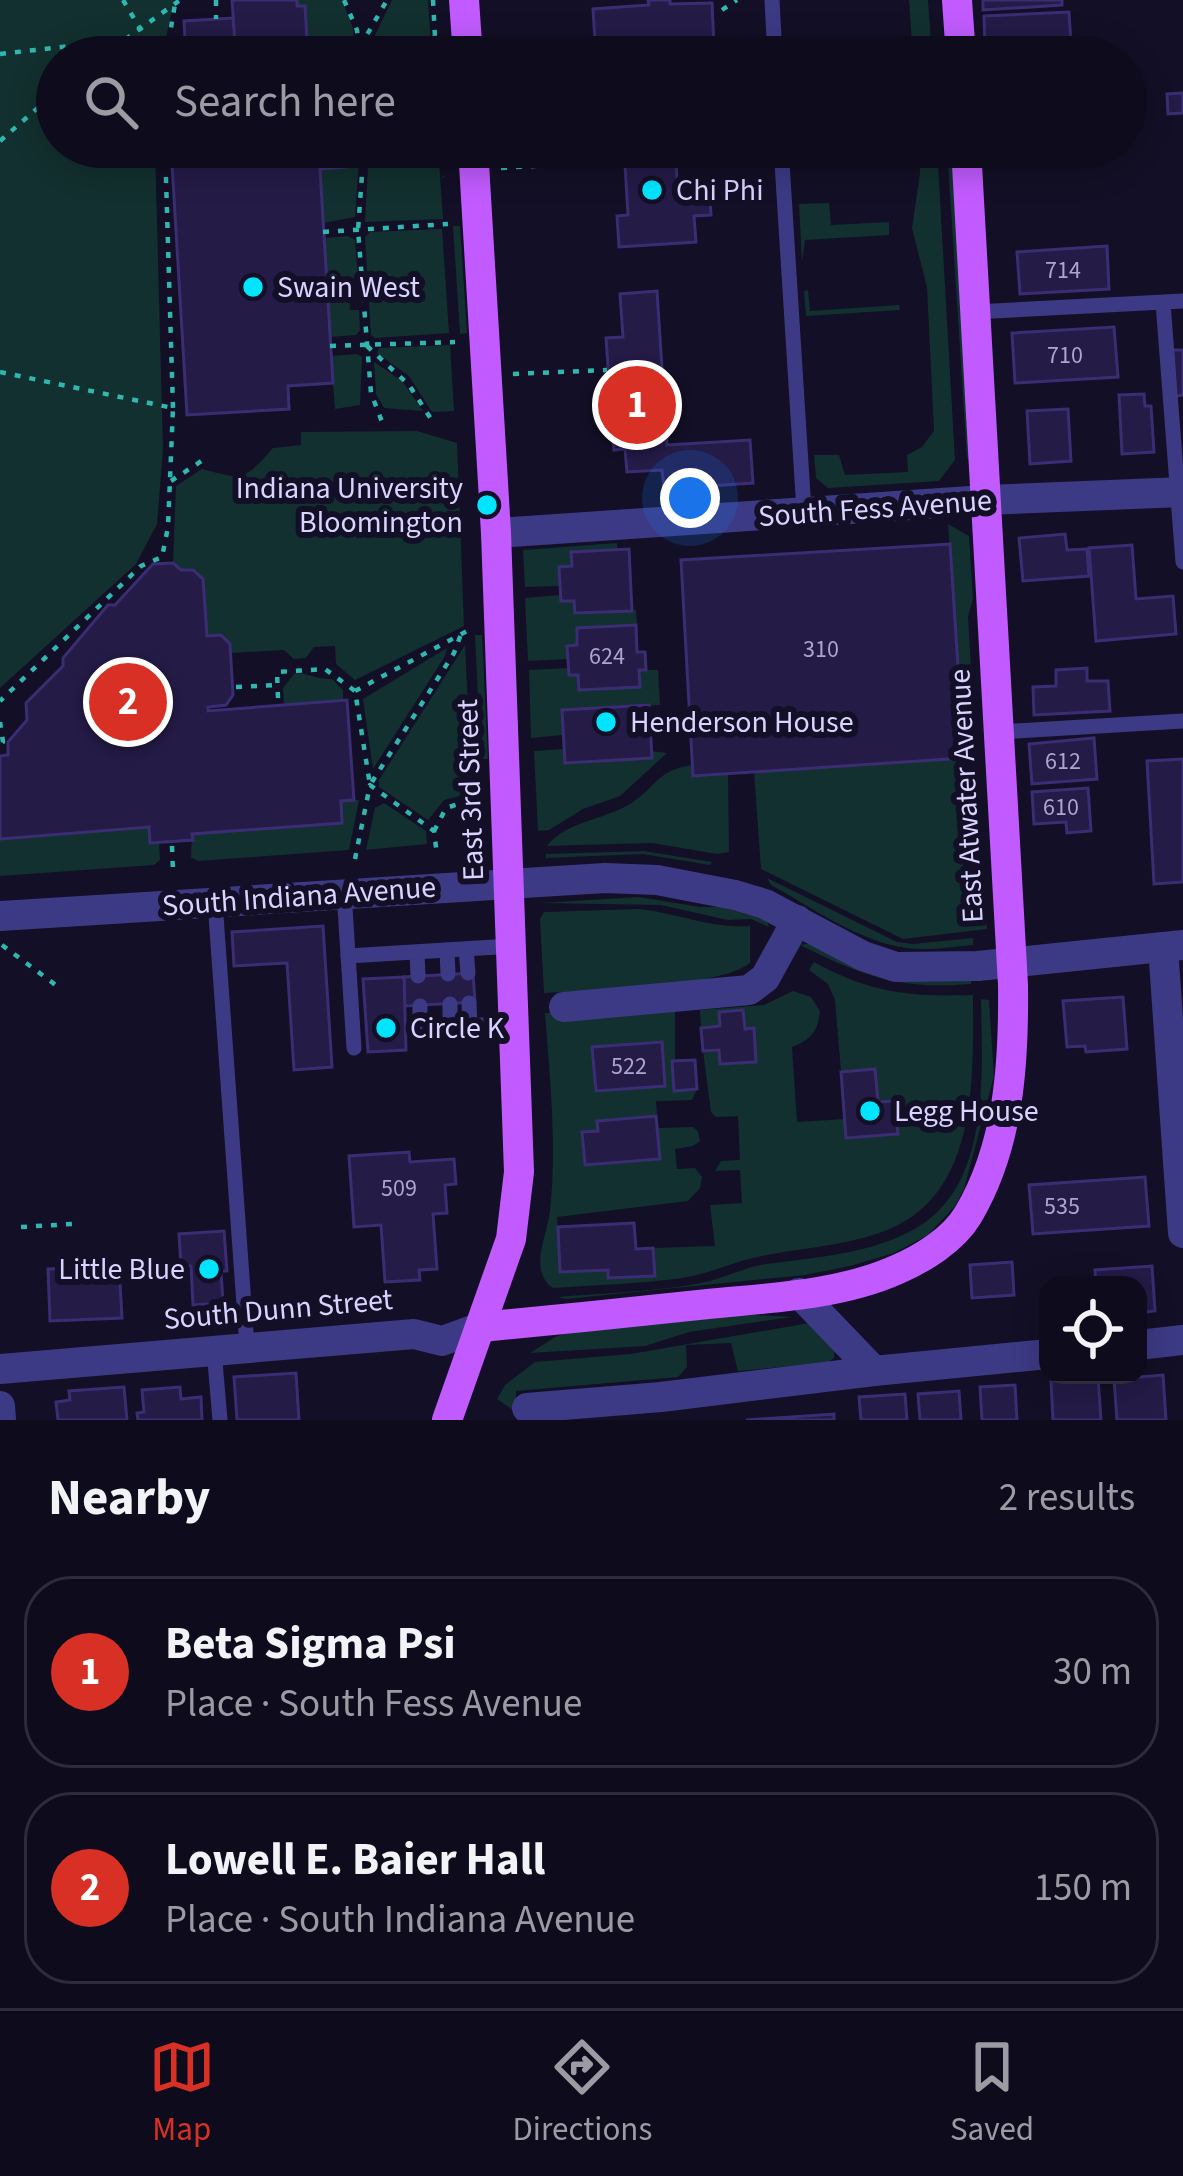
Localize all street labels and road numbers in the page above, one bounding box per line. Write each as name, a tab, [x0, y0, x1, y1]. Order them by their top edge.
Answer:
street label: South Fess Avenue	[757, 479, 993, 538]
street label: East Atwater Avenue	[938, 668, 995, 924]
street label: East 3rd Street	[446, 698, 495, 882]
street label: South Indiana Avenue	[161, 865, 437, 928]
street label: South Dunn Street	[162, 1278, 394, 1341]

